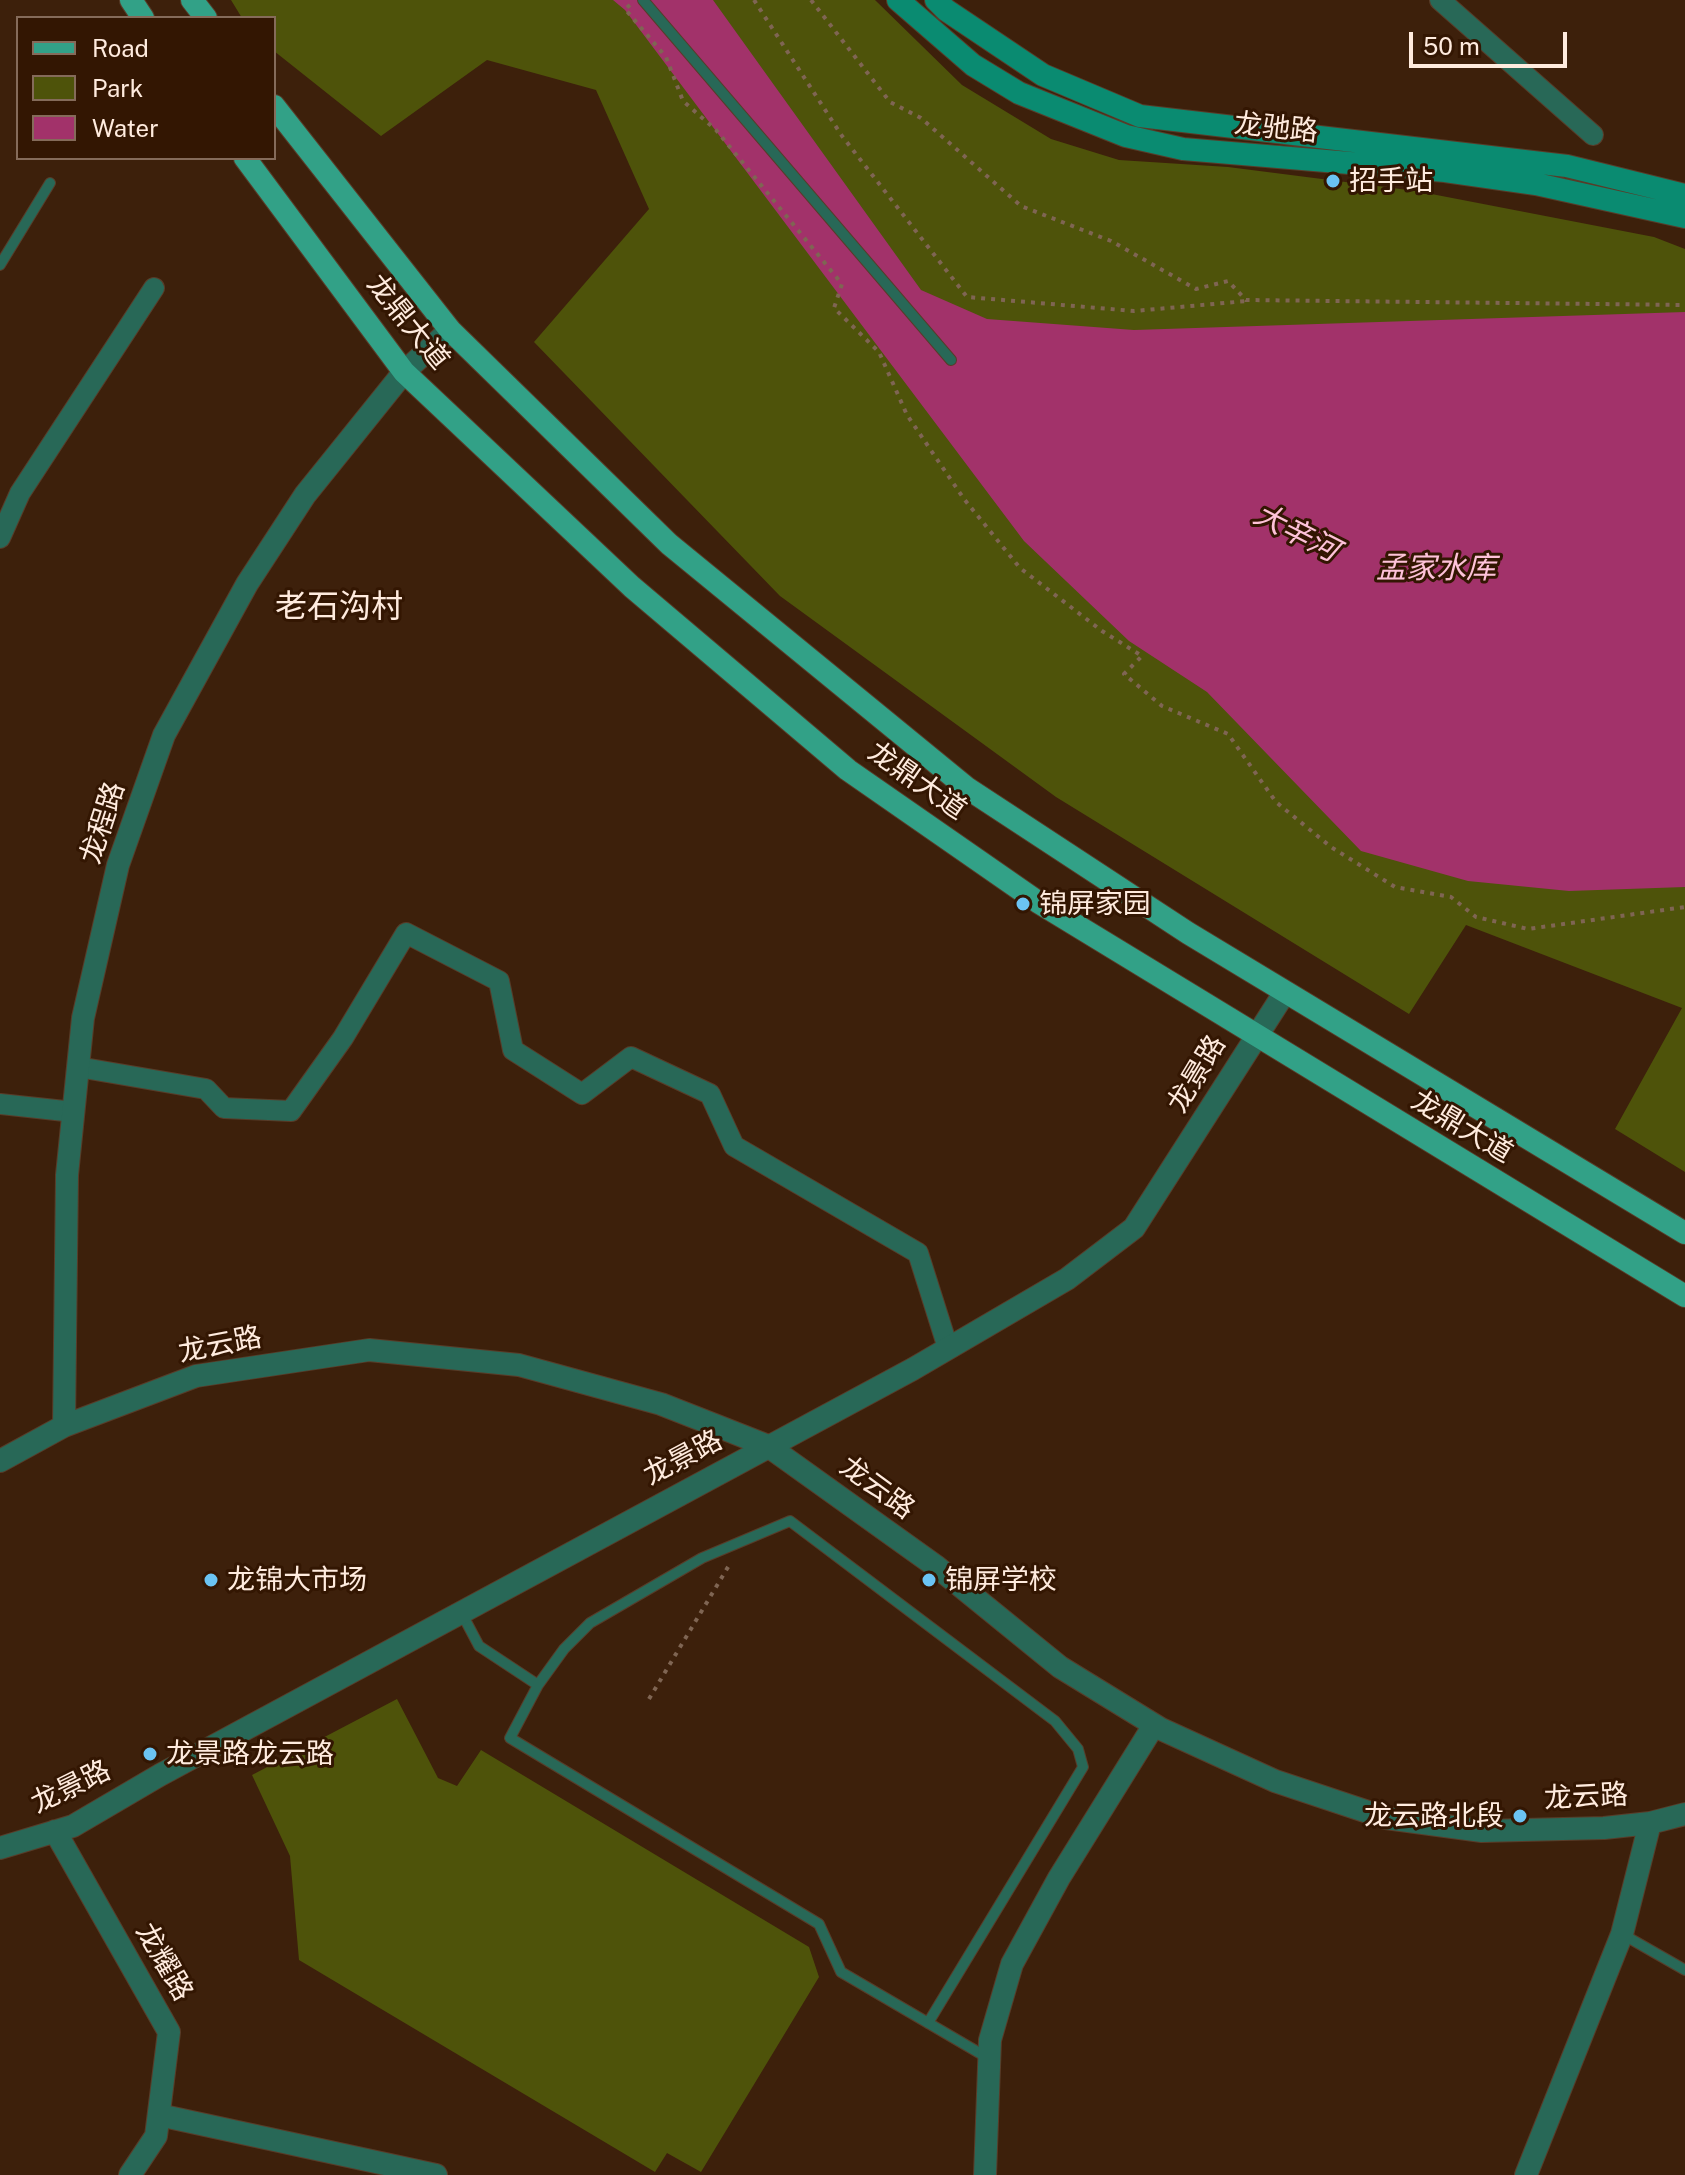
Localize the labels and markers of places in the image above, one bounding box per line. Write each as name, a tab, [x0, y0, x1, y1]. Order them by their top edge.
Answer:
place label: 招手站	[1349, 164, 1433, 198]
marker: 招手站	[1324, 172, 1342, 190]
place label: 锦屏家园	[1039, 887, 1151, 921]
marker: 锦屏家园	[1014, 895, 1032, 913]
place label: 龙锦大市场	[227, 1563, 367, 1597]
place label: 锦屏学校	[945, 1563, 1057, 1597]
marker: 龙锦大市场	[202, 1571, 220, 1589]
marker: 锦屏学校	[920, 1571, 938, 1589]
place label: 龙景路龙云路	[166, 1737, 334, 1771]
marker: 龙景路龙云路	[141, 1745, 159, 1763]
place label: 龙云路北段	[1364, 1799, 1504, 1833]
marker: 龙云路北段	[1511, 1807, 1529, 1825]

